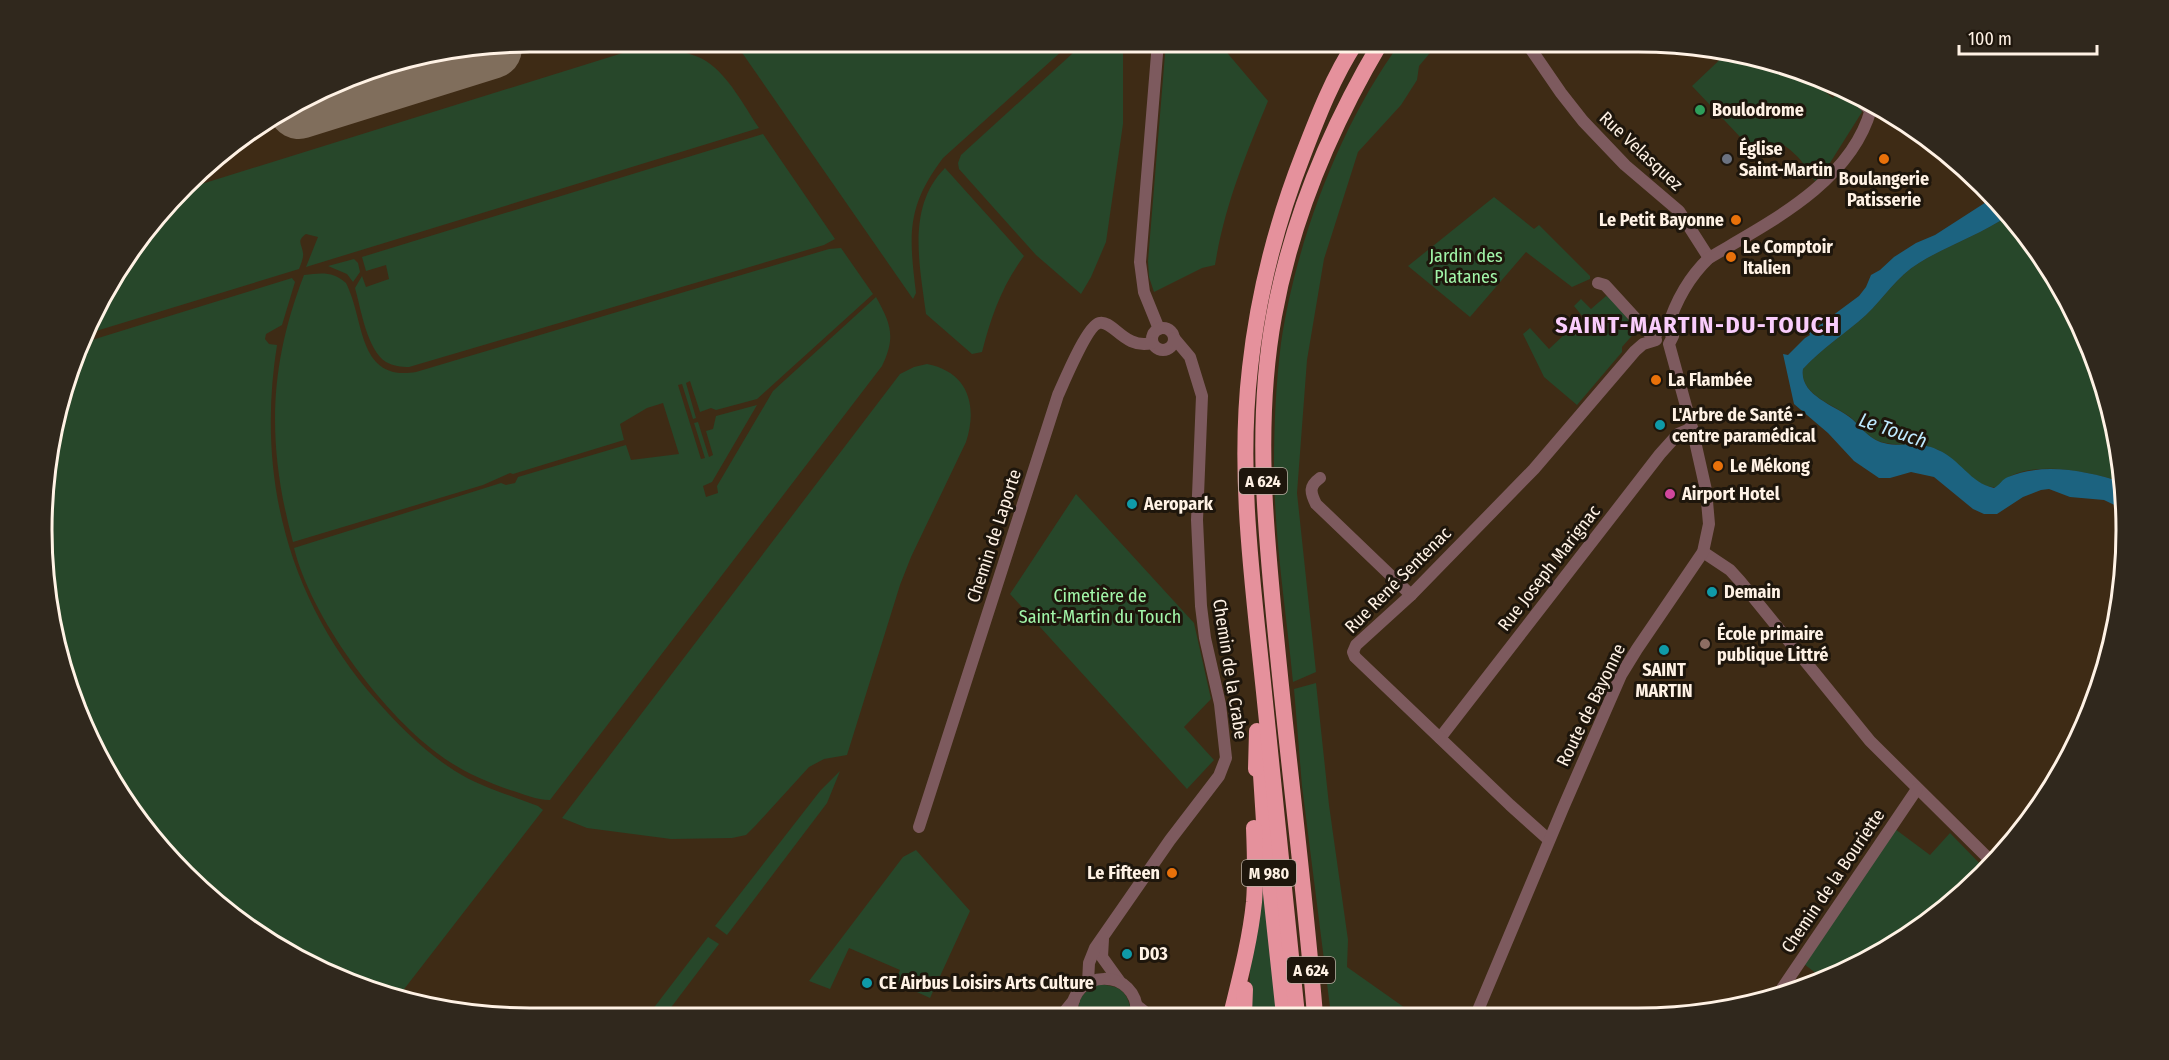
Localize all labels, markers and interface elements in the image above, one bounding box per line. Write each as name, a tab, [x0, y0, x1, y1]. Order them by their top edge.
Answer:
scale bar	[1959, 18, 2097, 56]
text: 100 m	[1968, 28, 2012, 50]
place label: Boulodrome	[1712, 99, 1804, 121]
marker: Boulodrome	[1693, 103, 1707, 117]
street label: Rue Velasquez	[1595, 107, 1687, 195]
place label: Église Saint-Martin	[1739, 137, 1833, 181]
marker: Église Saint-Martin	[1720, 152, 1734, 166]
marker: Boulangerie Patisserie	[1877, 152, 1891, 166]
place label: Boulangerie Patisserie	[1839, 168, 1929, 211]
place label: Le Petit Bayonne	[1599, 209, 1724, 231]
marker: Le Petit Bayonne	[1729, 213, 1743, 227]
place label: Le Comptoir Italien	[1743, 236, 1833, 279]
park label: Jardin des Platanes	[1429, 245, 1503, 288]
marker: Le Comptoir Italien	[1724, 250, 1738, 264]
district label: SAINT-MARTIN-DU-TOUCH	[1555, 311, 1841, 339]
place label: La Flambée	[1668, 369, 1752, 391]
marker: La Flambée	[1649, 373, 1663, 387]
place label: L'Arbre de Santé - centre paramédical	[1672, 404, 1816, 447]
water label: Le Touch	[1856, 407, 1930, 453]
marker: L'Arbre de Santé - centre paramédical	[1653, 418, 1667, 432]
place label: Le Mékong	[1730, 455, 1810, 477]
marker: Le Mékong	[1711, 459, 1725, 473]
street label: Chemin de Laporte	[962, 467, 1026, 605]
road number: A 624	[1239, 468, 1287, 494]
place label: Airport Hotel	[1681, 483, 1780, 505]
marker: Airport Hotel	[1663, 487, 1677, 501]
place label: Aeropark	[1143, 493, 1214, 515]
marker: Aeropark	[1125, 497, 1139, 511]
street label: Rue Joseph Marignac	[1493, 501, 1605, 635]
street label: Rue René Sentenac	[1340, 522, 1456, 638]
place label: Demain	[1724, 581, 1781, 603]
park label: Cimetière de Saint-Martin du Touch	[1019, 585, 1181, 628]
marker: Demain	[1705, 585, 1719, 599]
street label: Chemin de la Crabe	[1208, 597, 1252, 741]
place label: École primaire publique Littré	[1717, 622, 1828, 666]
marker: École primaire publique Littré	[1698, 637, 1712, 651]
street label: Route de Bayonne	[1552, 640, 1630, 770]
marker: SAINT MARTIN	[1657, 643, 1671, 657]
place label: SAINT MARTIN	[1636, 659, 1692, 702]
street label: Chemin de la Bouriette	[1777, 805, 1889, 957]
road number: M 980	[1242, 860, 1296, 886]
place label: Le Fifteen	[1087, 862, 1160, 884]
marker: Le Fifteen	[1165, 866, 1179, 880]
place label: D03	[1139, 943, 1168, 965]
marker: D03	[1120, 947, 1134, 961]
road number: A 624	[1287, 957, 1335, 983]
place label: CE Airbus Loisirs Arts Culture	[879, 972, 1094, 994]
marker: CE Airbus Loisirs Arts Culture	[860, 976, 874, 990]

